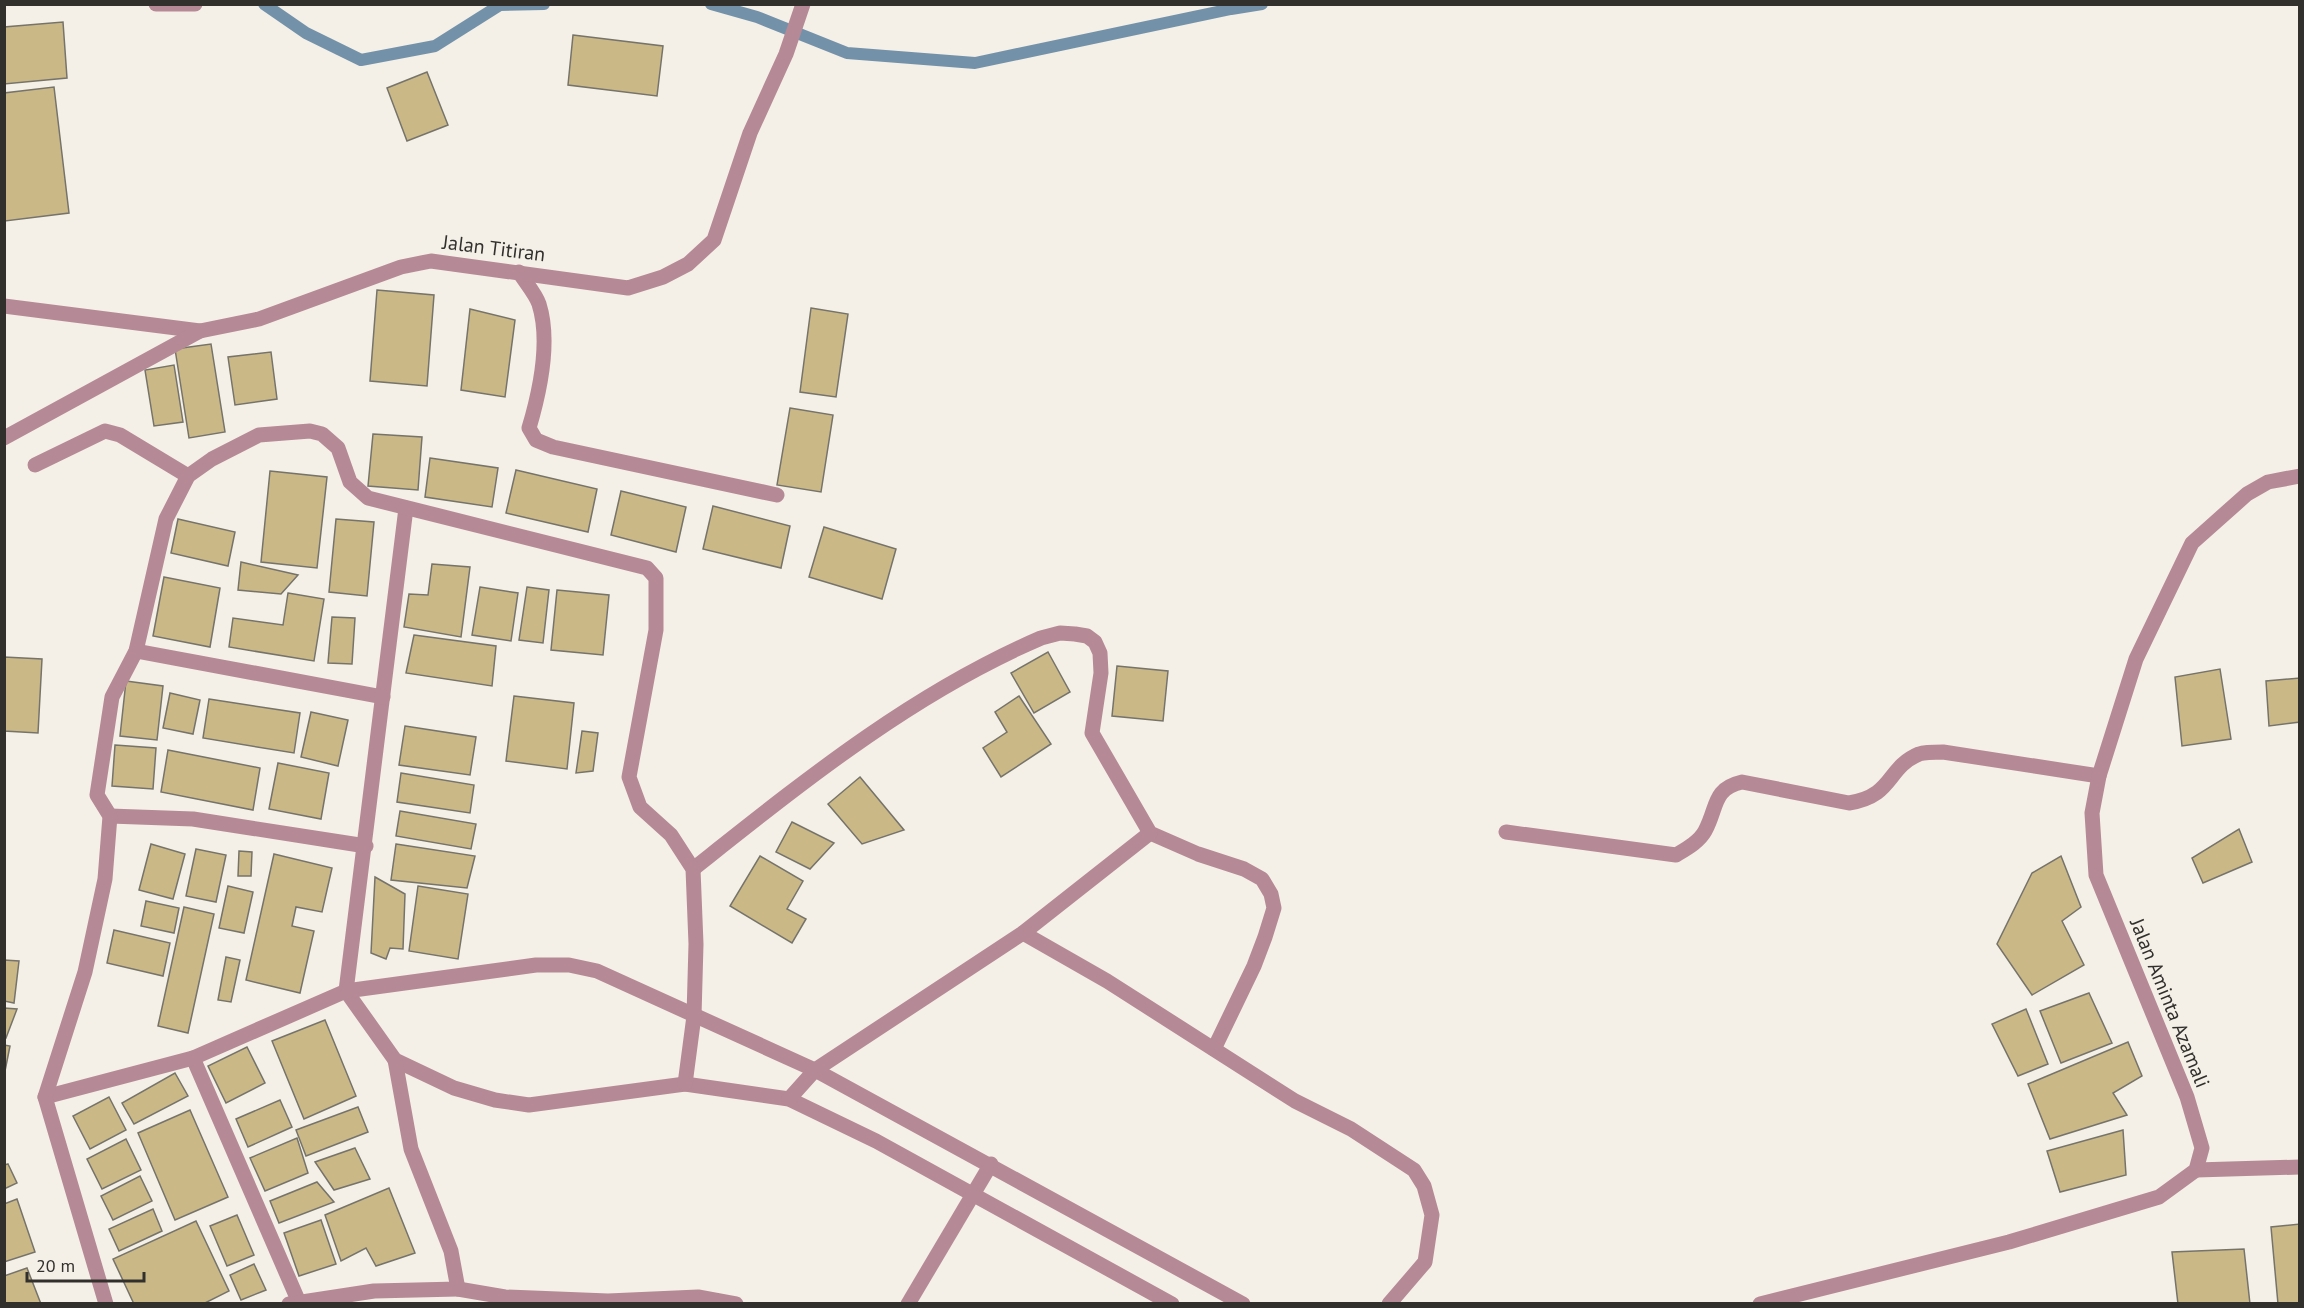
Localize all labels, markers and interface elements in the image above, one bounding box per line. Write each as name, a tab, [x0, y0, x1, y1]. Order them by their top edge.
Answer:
street label: Jalan Titiran	[440, 229, 547, 267]
street label: Jalan Aminta Azamali	[2124, 914, 2216, 1091]
scale bar	[27, 1245, 144, 1283]
text: 20 m	[36, 1254, 75, 1277]

